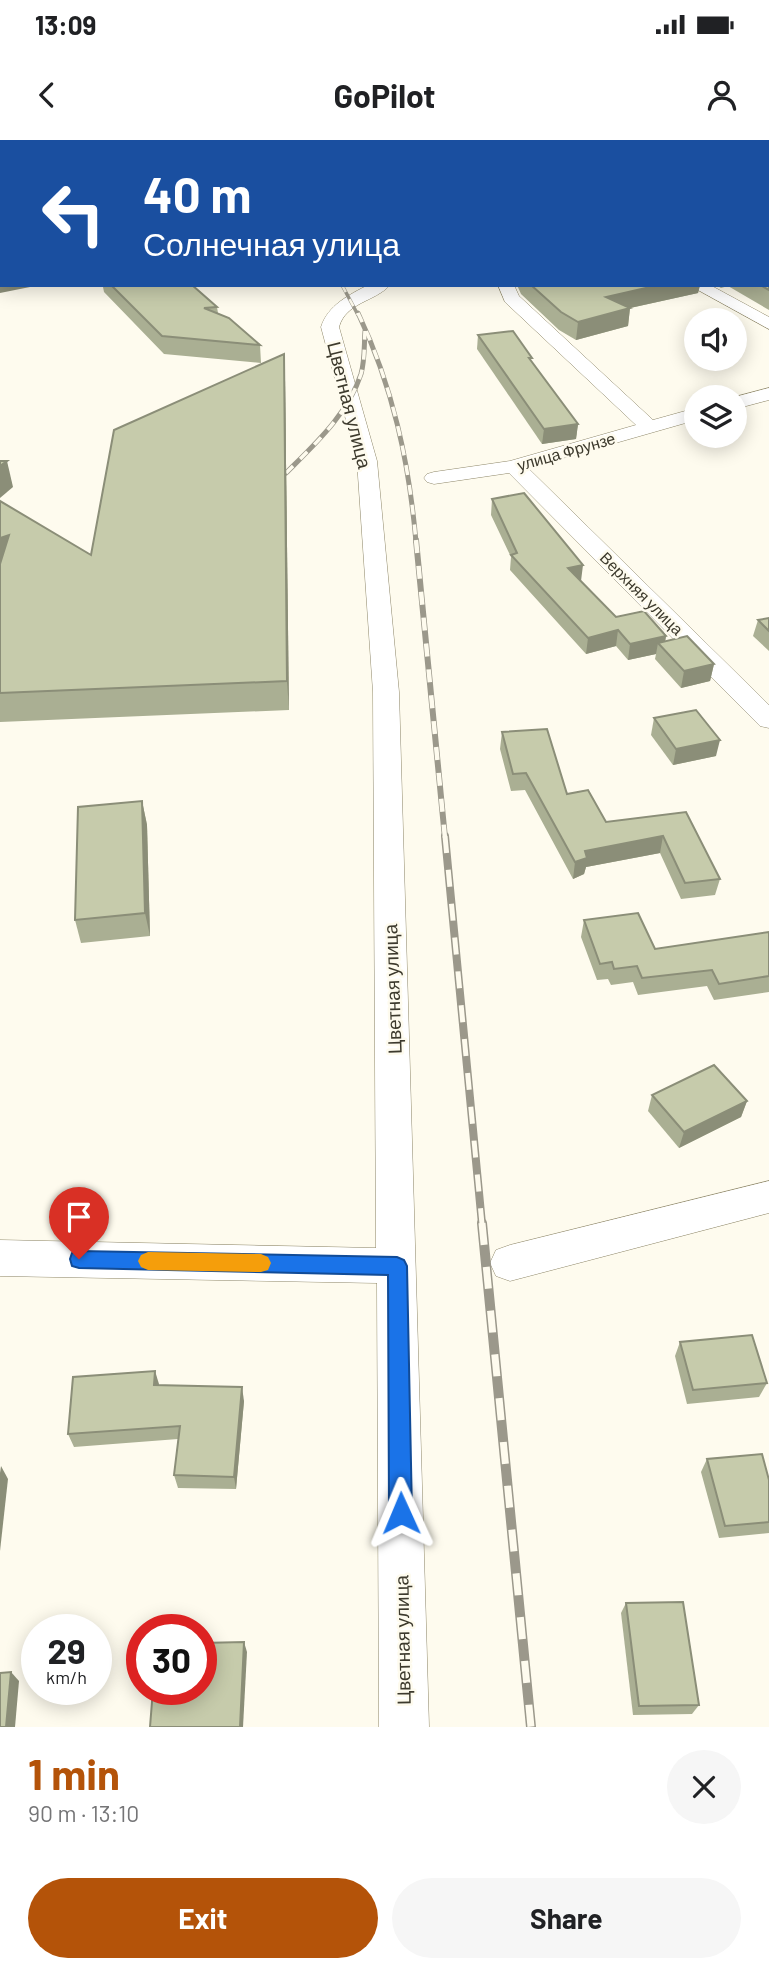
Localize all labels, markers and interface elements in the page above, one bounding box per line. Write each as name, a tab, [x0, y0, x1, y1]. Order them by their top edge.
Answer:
text: 13:09	[35, 9, 96, 40]
icon: back	[28, 76, 66, 114]
text: GoPilot	[334, 76, 435, 114]
icon: person	[703, 76, 741, 114]
text: 40 m	[143, 164, 251, 223]
icon: left	[28, 168, 119, 259]
text: Солнечная улица	[143, 224, 400, 262]
map controls	[684, 308, 747, 448]
button: sound	[684, 308, 747, 371]
street label: Цветная улица	[323, 339, 377, 471]
button: layers	[684, 385, 747, 448]
street label: улица Фрунзе	[515, 428, 617, 474]
street label: Верхняя улица	[597, 548, 688, 639]
street label: Цветная улица	[378, 923, 406, 1054]
pin	[49, 1187, 109, 1259]
icon: arrive	[60, 1198, 98, 1236]
position arrow	[364, 1476, 438, 1550]
street label: Цветная улица	[389, 1574, 415, 1705]
speed limit sign: 30	[126, 1614, 217, 1705]
text: 29	[47, 1629, 86, 1671]
text: km/h	[46, 1666, 87, 1688]
text: 1 min	[28, 1748, 120, 1798]
button: close	[667, 1750, 741, 1824]
text: 90 m · 13:10	[28, 1799, 139, 1827]
button: Exit	[28, 1878, 378, 1958]
button: Share	[392, 1878, 741, 1958]

